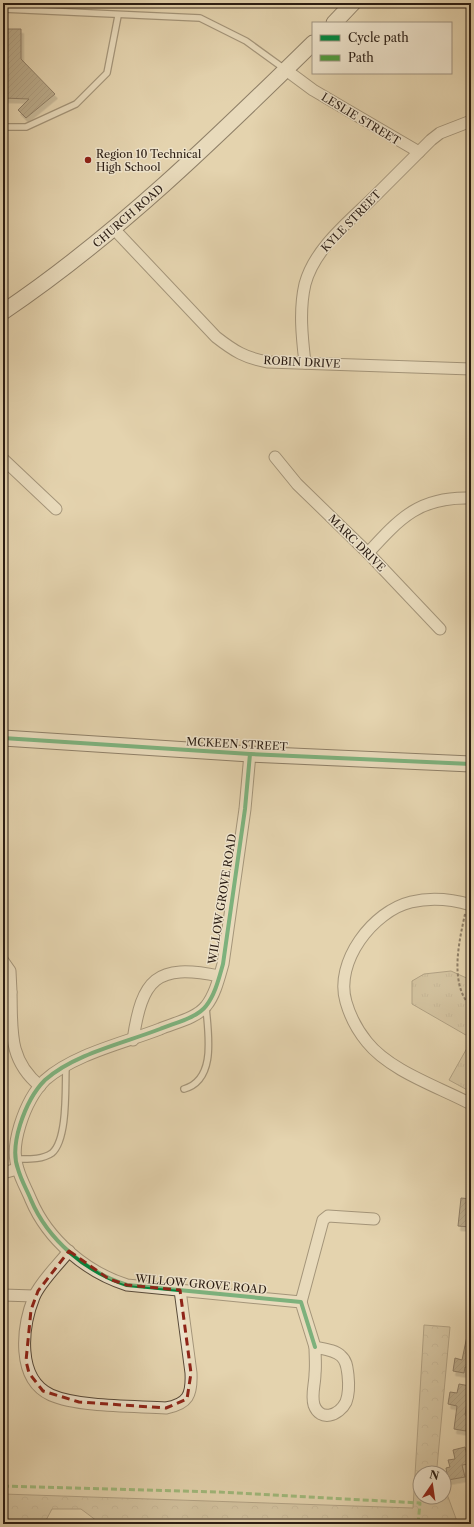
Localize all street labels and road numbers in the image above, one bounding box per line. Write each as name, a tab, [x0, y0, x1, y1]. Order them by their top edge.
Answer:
street label: LESLIE STREET	[319, 90, 404, 148]
street label: CHURCH ROAD	[90, 181, 166, 250]
street label: KYLE STREET	[318, 187, 384, 255]
street label: ROBIN DRIVE	[263, 353, 341, 371]
street label: MARC DRIVE	[325, 511, 389, 575]
street label: MCKEEN STREET	[186, 734, 289, 754]
street label: WILLOW GROVE ROAD	[205, 833, 239, 966]
street label: WILLOW GROVE ROAD	[134, 1271, 267, 1297]

